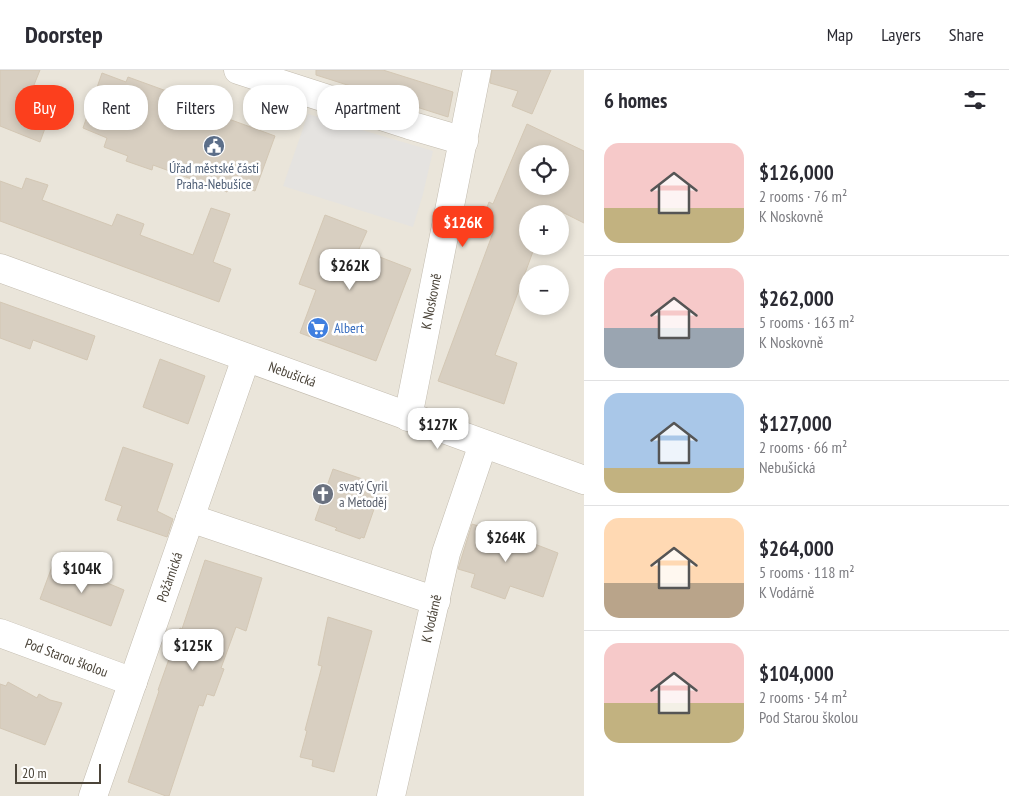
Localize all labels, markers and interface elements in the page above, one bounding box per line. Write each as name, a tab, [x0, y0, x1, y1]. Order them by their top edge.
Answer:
text: Doorstep	[25, 19, 103, 50]
text: Map	[827, 23, 853, 46]
text: Layers	[881, 23, 921, 46]
text: Share	[949, 23, 984, 46]
chip: Buy	[15, 85, 74, 130]
chip: Rent	[84, 85, 148, 130]
chip: Filters	[158, 85, 233, 130]
chip: New	[243, 85, 307, 130]
chip: Apartment	[317, 85, 419, 130]
icon: filters	[961, 86, 989, 114]
text: 6 homes	[604, 87, 667, 114]
public building icon: Úřad městské části Praha-Nebušice	[202, 134, 226, 158]
map controls	[519, 145, 569, 315]
button: locate	[519, 145, 569, 195]
place label: Úřad městské části Praha-Nebušice	[169, 159, 259, 193]
text: $126,000	[759, 159, 834, 186]
icon: home	[644, 163, 704, 223]
text: 2 rooms · 76 m²	[759, 186, 847, 206]
button: +	[519, 205, 569, 255]
pin: $126K	[428, 206, 498, 248]
text: K Noskovně	[759, 206, 823, 226]
text: $126K	[444, 212, 482, 232]
pin: $262K	[315, 248, 385, 291]
text: $262K	[331, 255, 369, 275]
button: −	[519, 265, 569, 315]
street label: K Noskovně	[417, 272, 445, 331]
text: $262,000	[759, 285, 834, 312]
icon: home	[644, 288, 704, 348]
text: 5 rooms · 163 m²	[759, 312, 855, 332]
supermarket icon: Albert	[306, 316, 330, 340]
place label: Albert	[334, 319, 364, 337]
text: K Noskovně	[759, 332, 823, 352]
street label: Nebušická	[266, 357, 319, 391]
pin: $127K	[403, 408, 473, 450]
text: $127,000	[759, 410, 832, 437]
icon: home	[644, 413, 704, 473]
text: $127K	[419, 414, 457, 434]
text: 2 rooms · 66 m²	[759, 437, 847, 457]
text: Nebušická	[759, 457, 815, 477]
place label: svatý Cyril a Metoděj	[339, 477, 388, 511]
church icon: svatý Cyril a Metoděj	[311, 482, 335, 506]
pin: $264K	[471, 520, 541, 563]
text: $264K	[487, 527, 525, 547]
text: $264,000	[759, 535, 834, 562]
icon: home	[644, 538, 704, 598]
street label: Požárnická	[153, 550, 187, 604]
pin: $104K	[47, 552, 117, 594]
text: $104K	[63, 558, 101, 578]
text: 5 rooms · 118 m²	[759, 562, 855, 582]
text: K Vodárně	[759, 582, 814, 602]
street label: K Vodárně	[417, 593, 445, 644]
pin: $125K	[158, 628, 228, 671]
street label: Pod Starou školou	[23, 634, 111, 681]
text: $125K	[174, 635, 212, 655]
text: $104,000	[759, 660, 834, 687]
icon: home	[644, 663, 704, 723]
text: 2 rooms · 54 m²	[759, 687, 847, 707]
text: Pod Starou školou	[759, 707, 858, 727]
scale bar	[15, 761, 101, 784]
text: 20 m	[22, 764, 47, 782]

